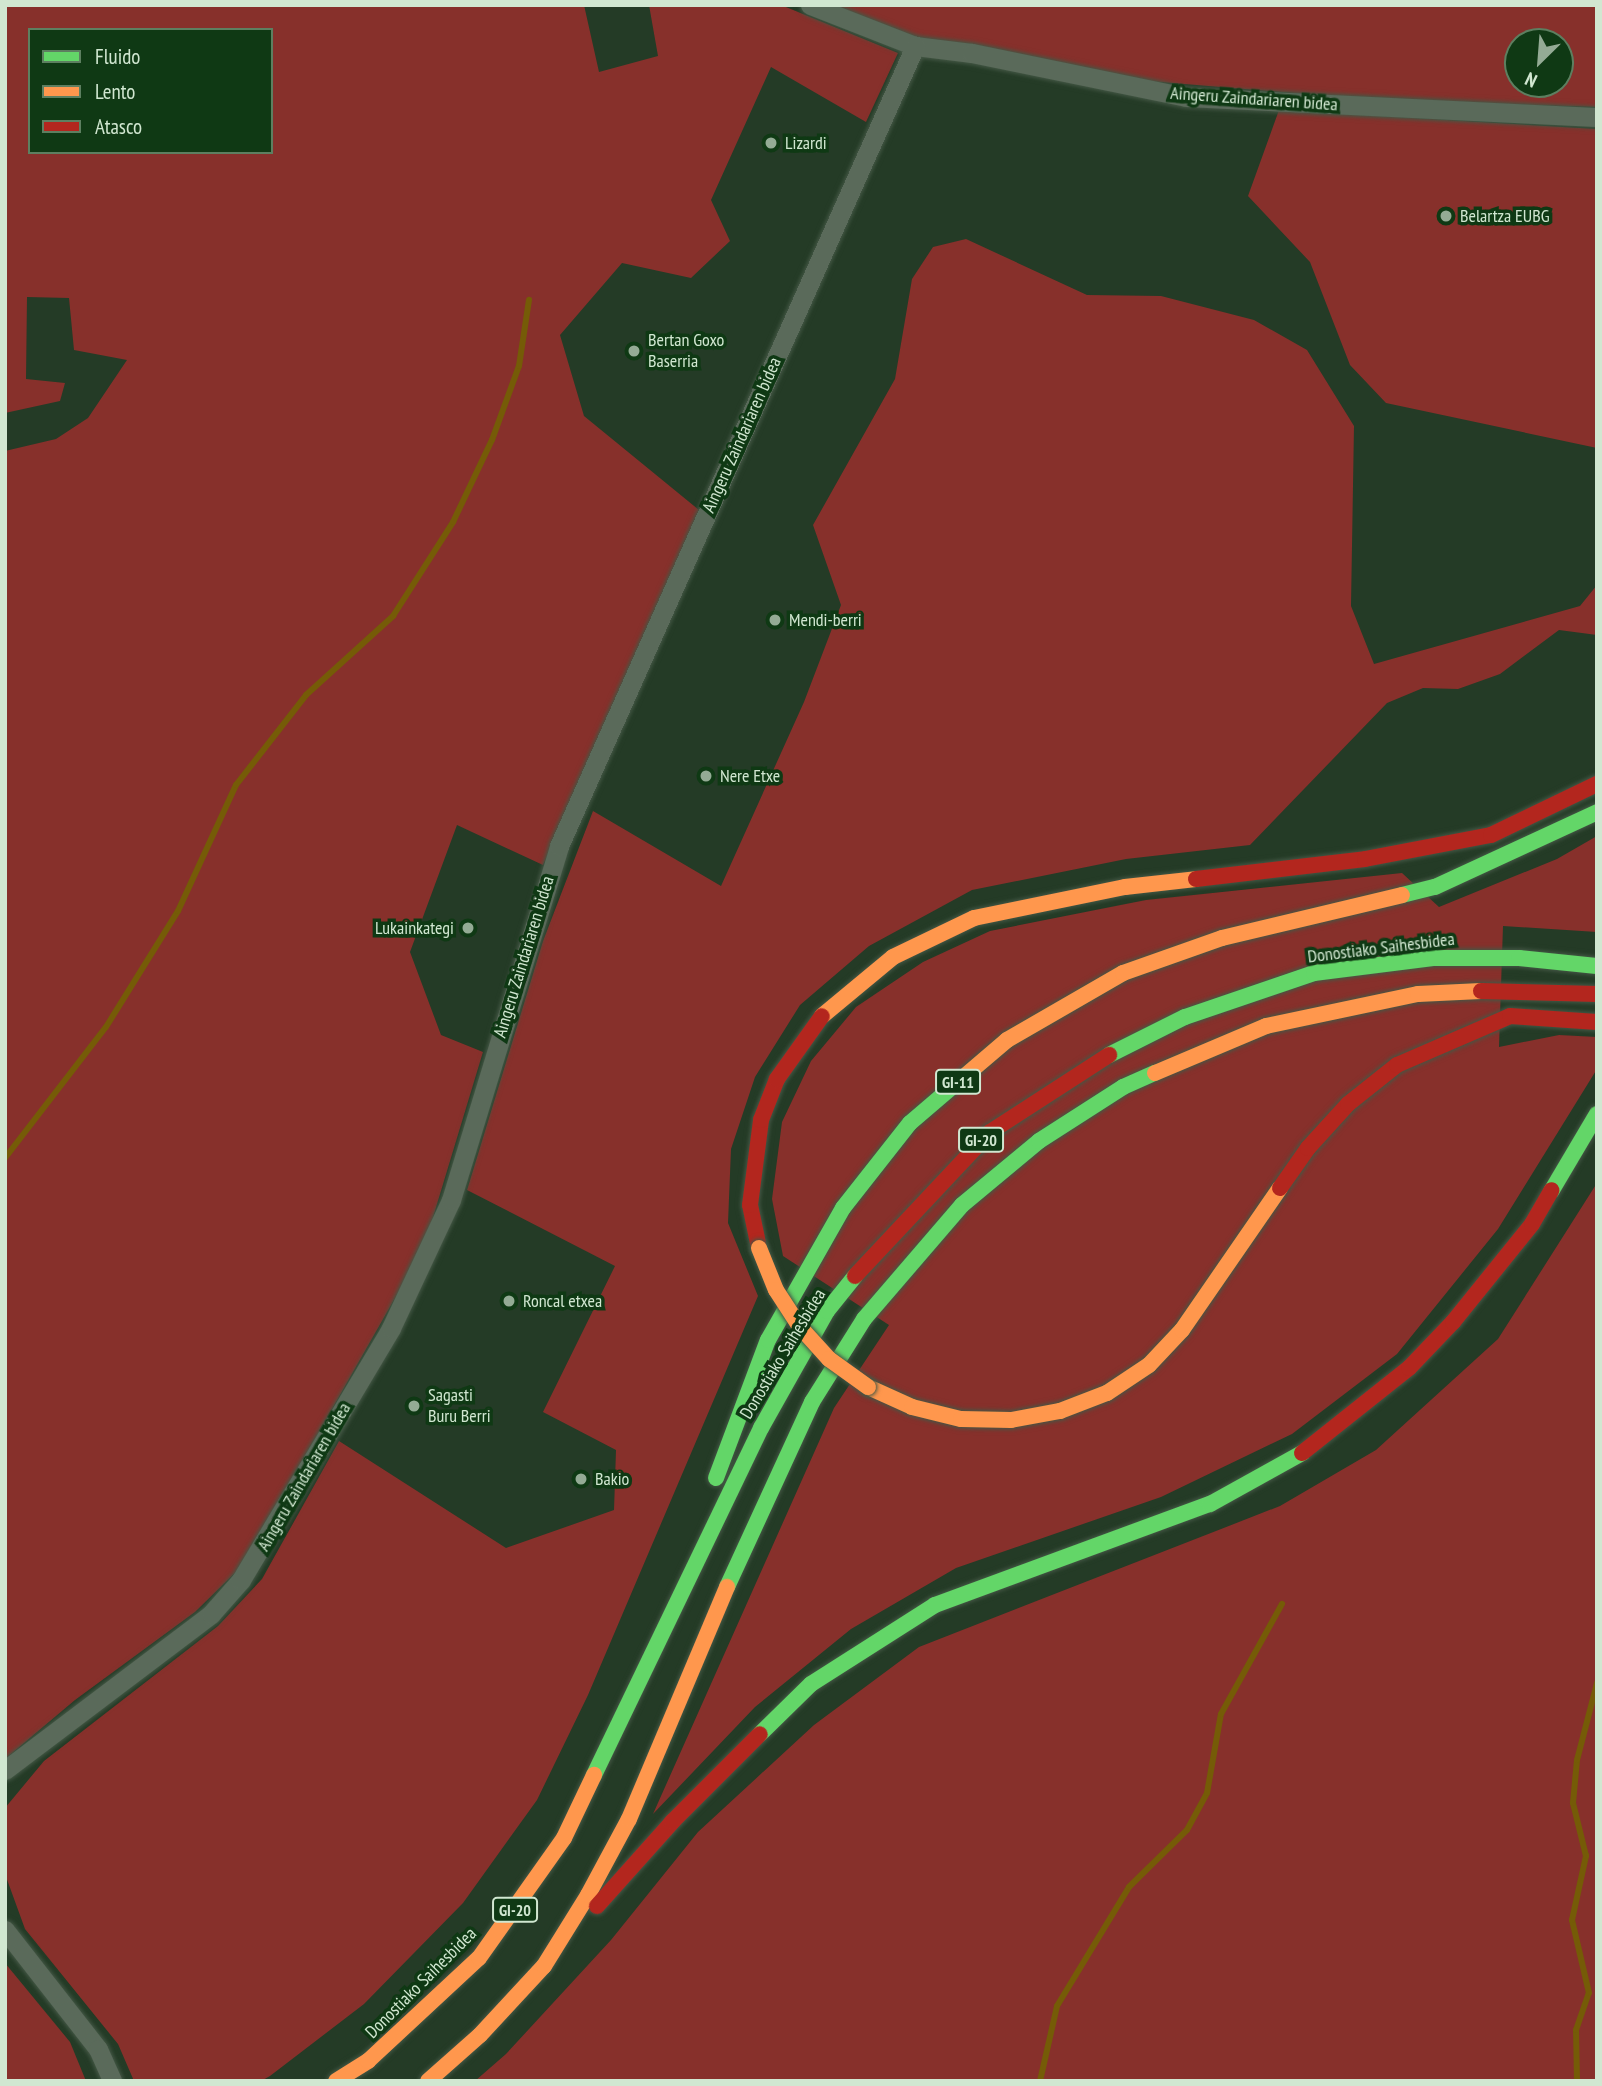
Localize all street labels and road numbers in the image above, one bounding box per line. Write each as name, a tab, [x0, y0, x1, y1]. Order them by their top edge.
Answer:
street label: Aingeru Zaindariaren bidea	[1169, 82, 1339, 116]
street label: Aingeru Zaindariaren bidea	[698, 354, 786, 516]
street label: Aingeru Zaindariaren bidea	[489, 874, 559, 1040]
street label: Donostiako Saihesbidea	[1306, 928, 1456, 968]
road number: GI-11	[934, 1070, 982, 1094]
road number: GI-20	[956, 1128, 1006, 1152]
street label: Donostiako Saihesbidea	[736, 1285, 830, 1423]
street label: Aingeru Zaindariaren bidea	[253, 1399, 355, 1555]
road number: GI-20	[490, 1898, 540, 1922]
street label: Donostiako Saihesbidea	[361, 1923, 481, 2043]

